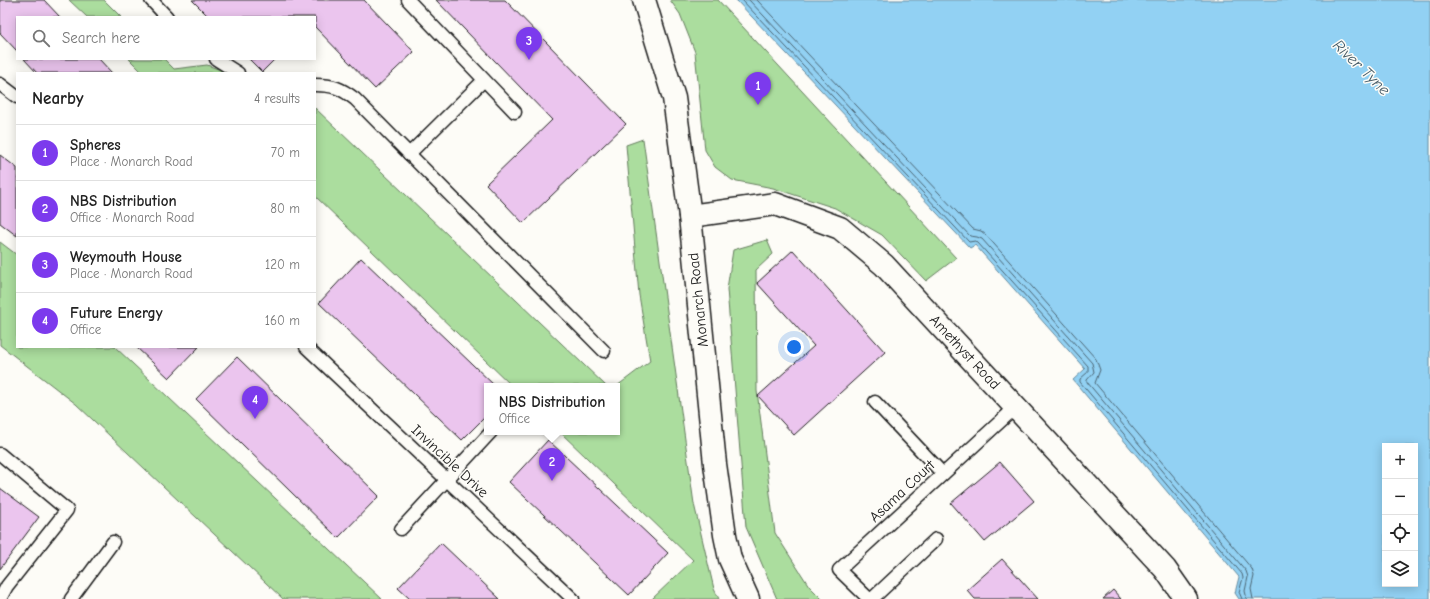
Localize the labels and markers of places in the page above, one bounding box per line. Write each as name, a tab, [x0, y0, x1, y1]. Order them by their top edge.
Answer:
pin: 3	[516, 27, 542, 60]
pin: 1	[745, 72, 771, 105]
pin: 4	[242, 386, 268, 419]
pin: 2	[539, 448, 565, 481]

